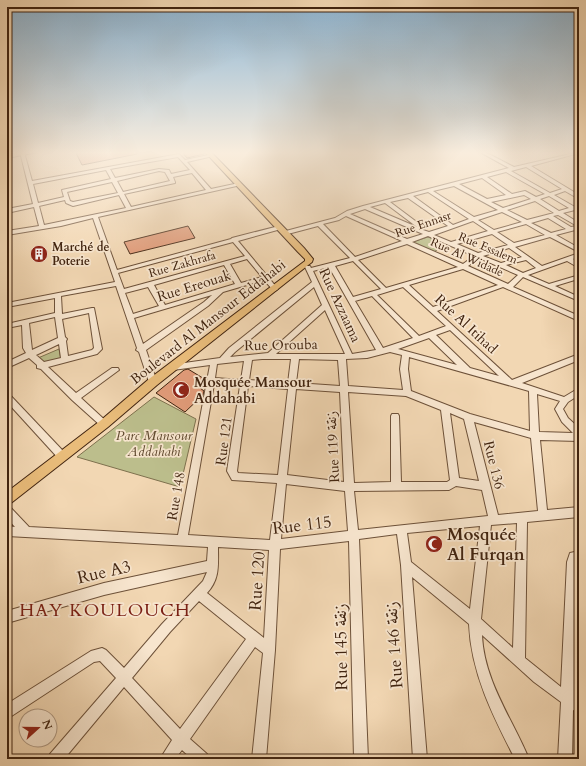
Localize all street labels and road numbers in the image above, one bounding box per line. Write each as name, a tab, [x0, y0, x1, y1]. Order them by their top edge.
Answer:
street label: Rue Ennasr	[393, 207, 454, 241]
street label: Rue Essalem	[456, 228, 521, 268]
street label: Rue Al Widade	[428, 234, 506, 280]
street label: Rue Zakhrafa	[147, 247, 218, 281]
street label: Boulevard Al Mansour Eddahabi	[126, 255, 290, 389]
street label: Rue Azzaama	[314, 265, 366, 345]
street label: Rue Ereouak	[155, 266, 234, 306]
street label: Rue Al Itihad	[431, 290, 502, 358]
street label: Rue Orouba	[244, 335, 318, 355]
street label: Rue 119 زنقة	[322, 411, 344, 483]
street label: Rue 121	[211, 415, 237, 467]
street label: Rue 136	[479, 439, 509, 491]
street label: Rue 148	[162, 470, 190, 522]
street label: Rue 115	[271, 510, 333, 540]
street label: Rue 120	[243, 550, 271, 611]
street label: Rue A3	[75, 555, 133, 589]
street label: Rue 146 زنقة	[379, 601, 409, 689]
street label: Rue 145 زنقة	[329, 603, 353, 691]

